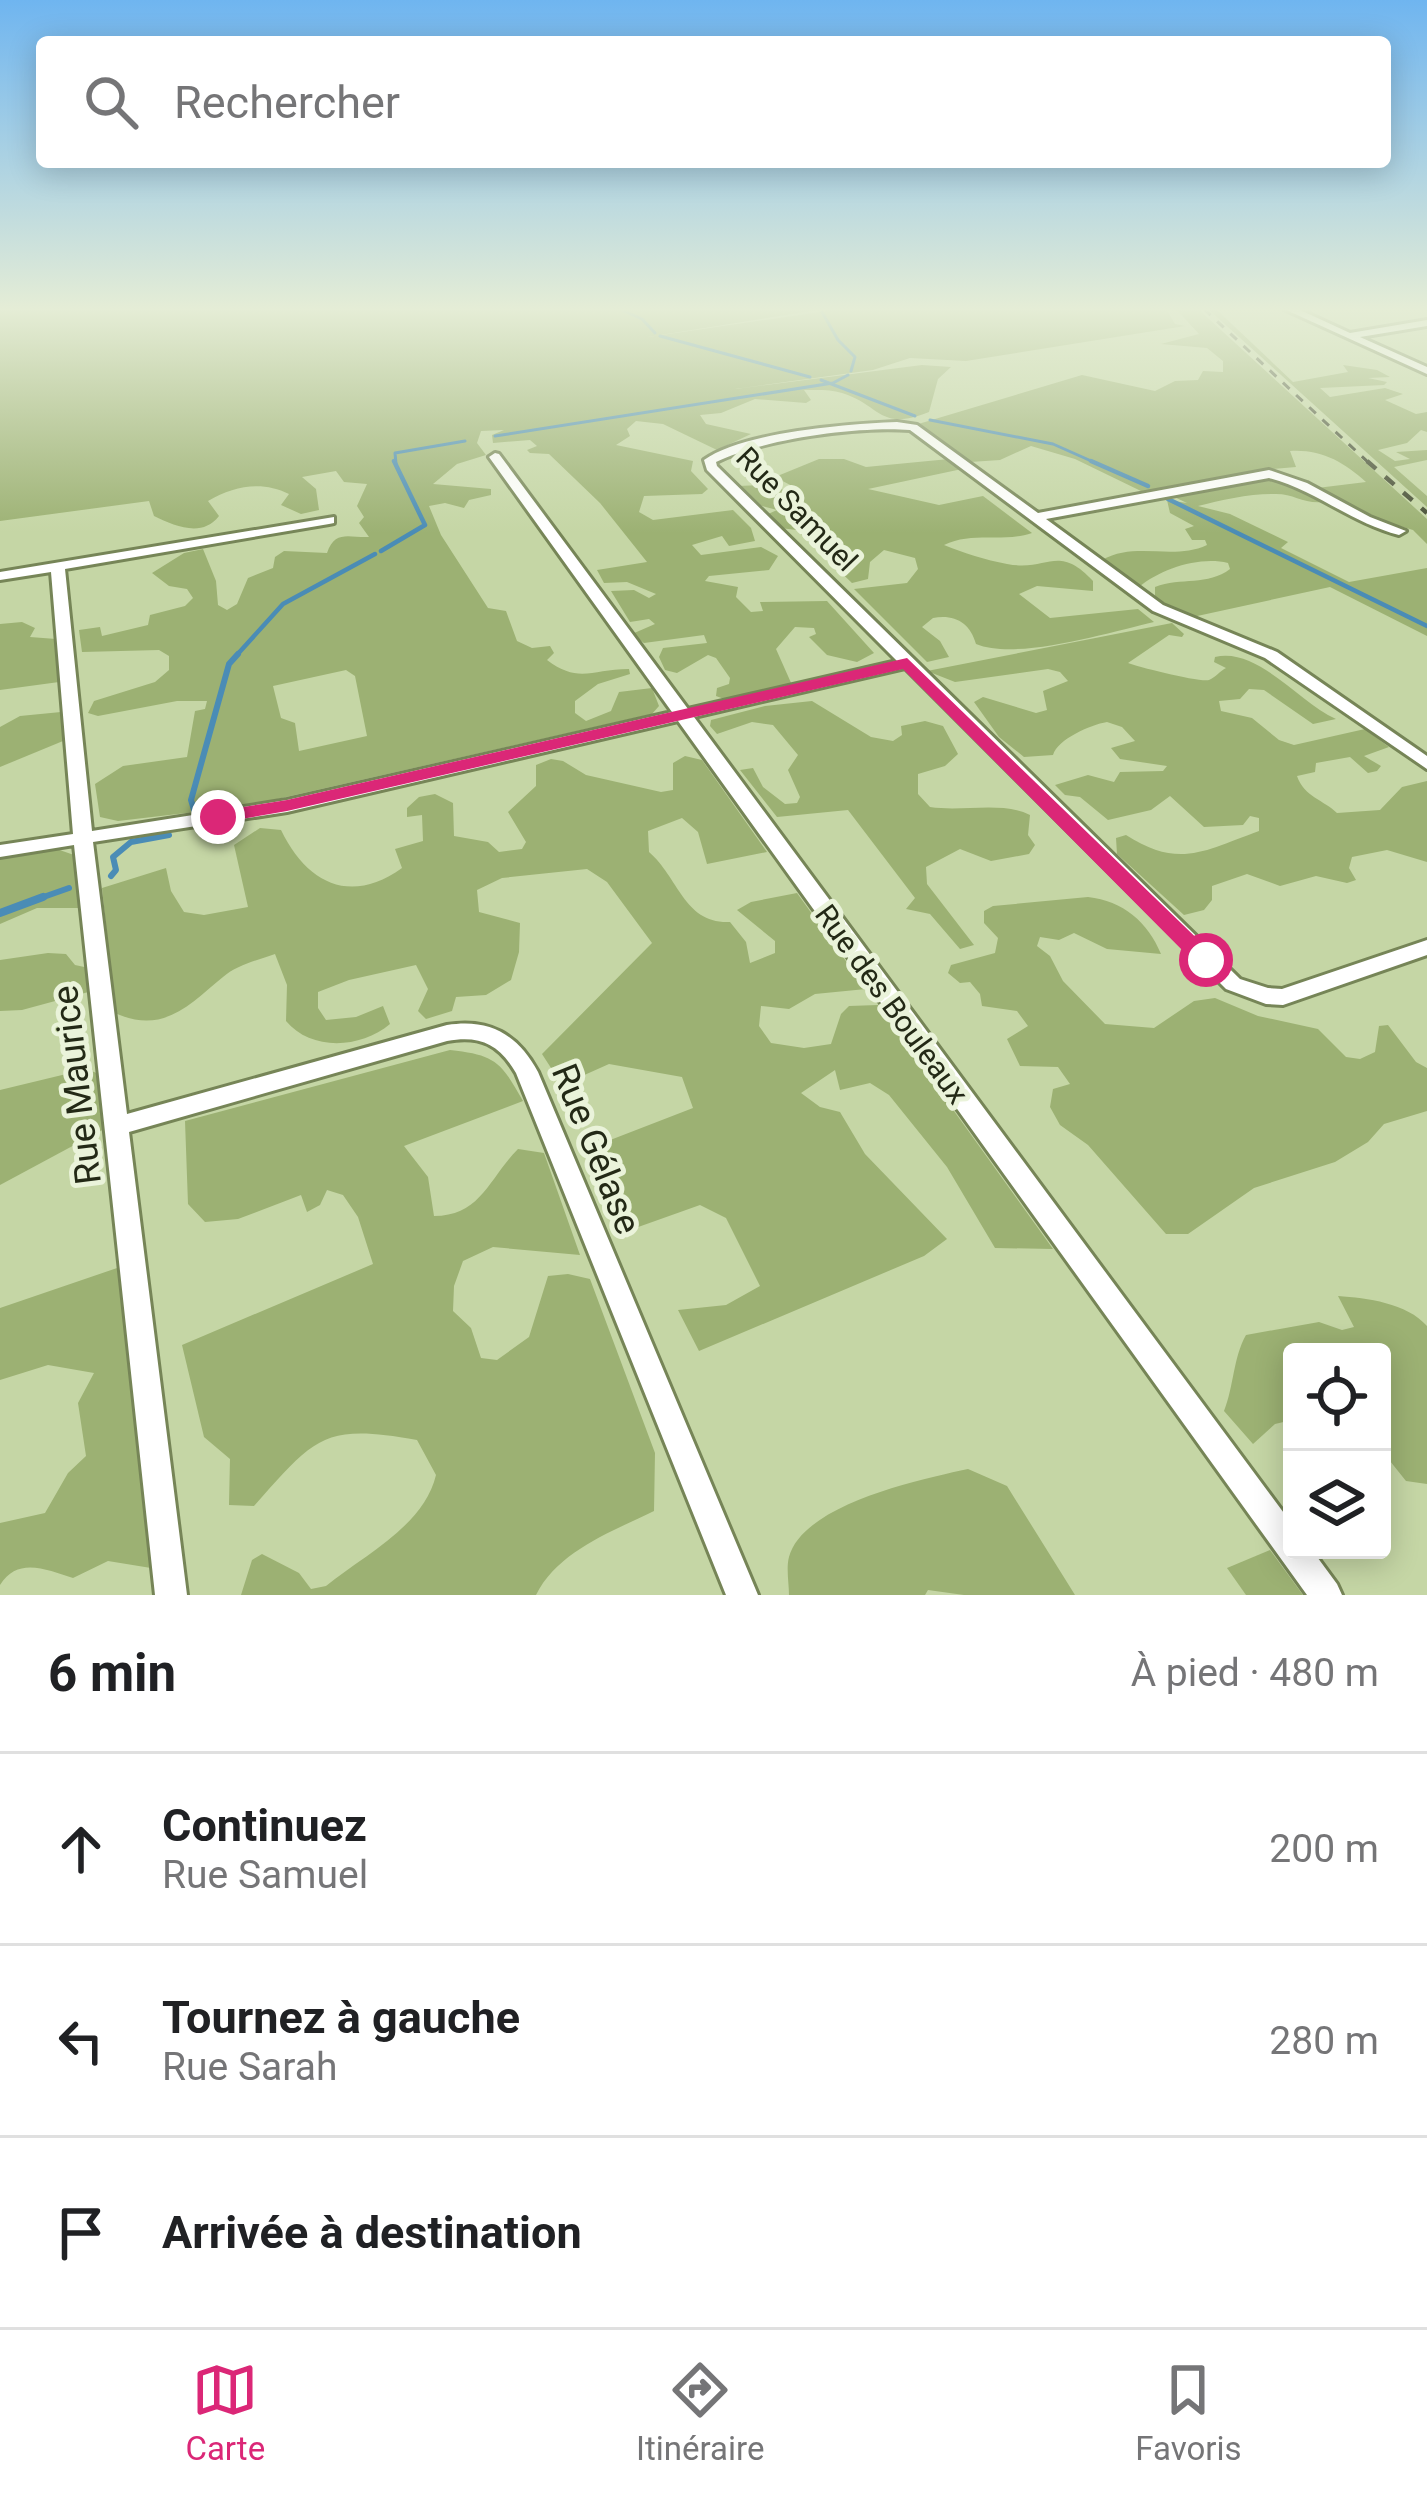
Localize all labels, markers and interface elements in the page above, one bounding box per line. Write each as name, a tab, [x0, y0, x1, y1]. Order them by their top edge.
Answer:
search box	[36, 36, 1391, 168]
icon: search	[78, 69, 144, 135]
text: Rechercher	[174, 76, 400, 129]
street label: Rue Samuel	[729, 440, 865, 578]
route end	[191, 790, 245, 844]
street label: Rue des Bouleaux	[808, 898, 976, 1110]
route start	[1179, 933, 1233, 987]
street label: Rue Maurice	[44, 983, 110, 1187]
street label: Rue Gélase	[543, 1058, 649, 1240]
map controls	[1283, 1343, 1391, 1559]
button: locate	[1283, 1343, 1391, 1451]
button: layers	[1283, 1451, 1391, 1559]
text: 6 min	[48, 1644, 176, 1703]
text: À pied · 480 m	[1131, 1650, 1379, 1696]
text: Continuez	[162, 1799, 367, 1852]
icon: ahead	[48, 1816, 114, 1882]
text: 200 m	[1269, 1826, 1379, 1872]
text: Rue Samuel	[162, 1852, 368, 1898]
text: Tournez à gauche	[162, 1991, 520, 2044]
icon: left	[48, 2008, 114, 2074]
text: 280 m	[1269, 2018, 1379, 2064]
text: Rue Sarah	[162, 2044, 337, 2090]
icon: arrive	[48, 2200, 114, 2266]
text: Arrivée à destination	[162, 2206, 582, 2259]
tab: Carte	[185, 2357, 265, 2468]
tab: Itinéraire	[636, 2357, 764, 2468]
tab: Favoris	[1135, 2357, 1242, 2468]

